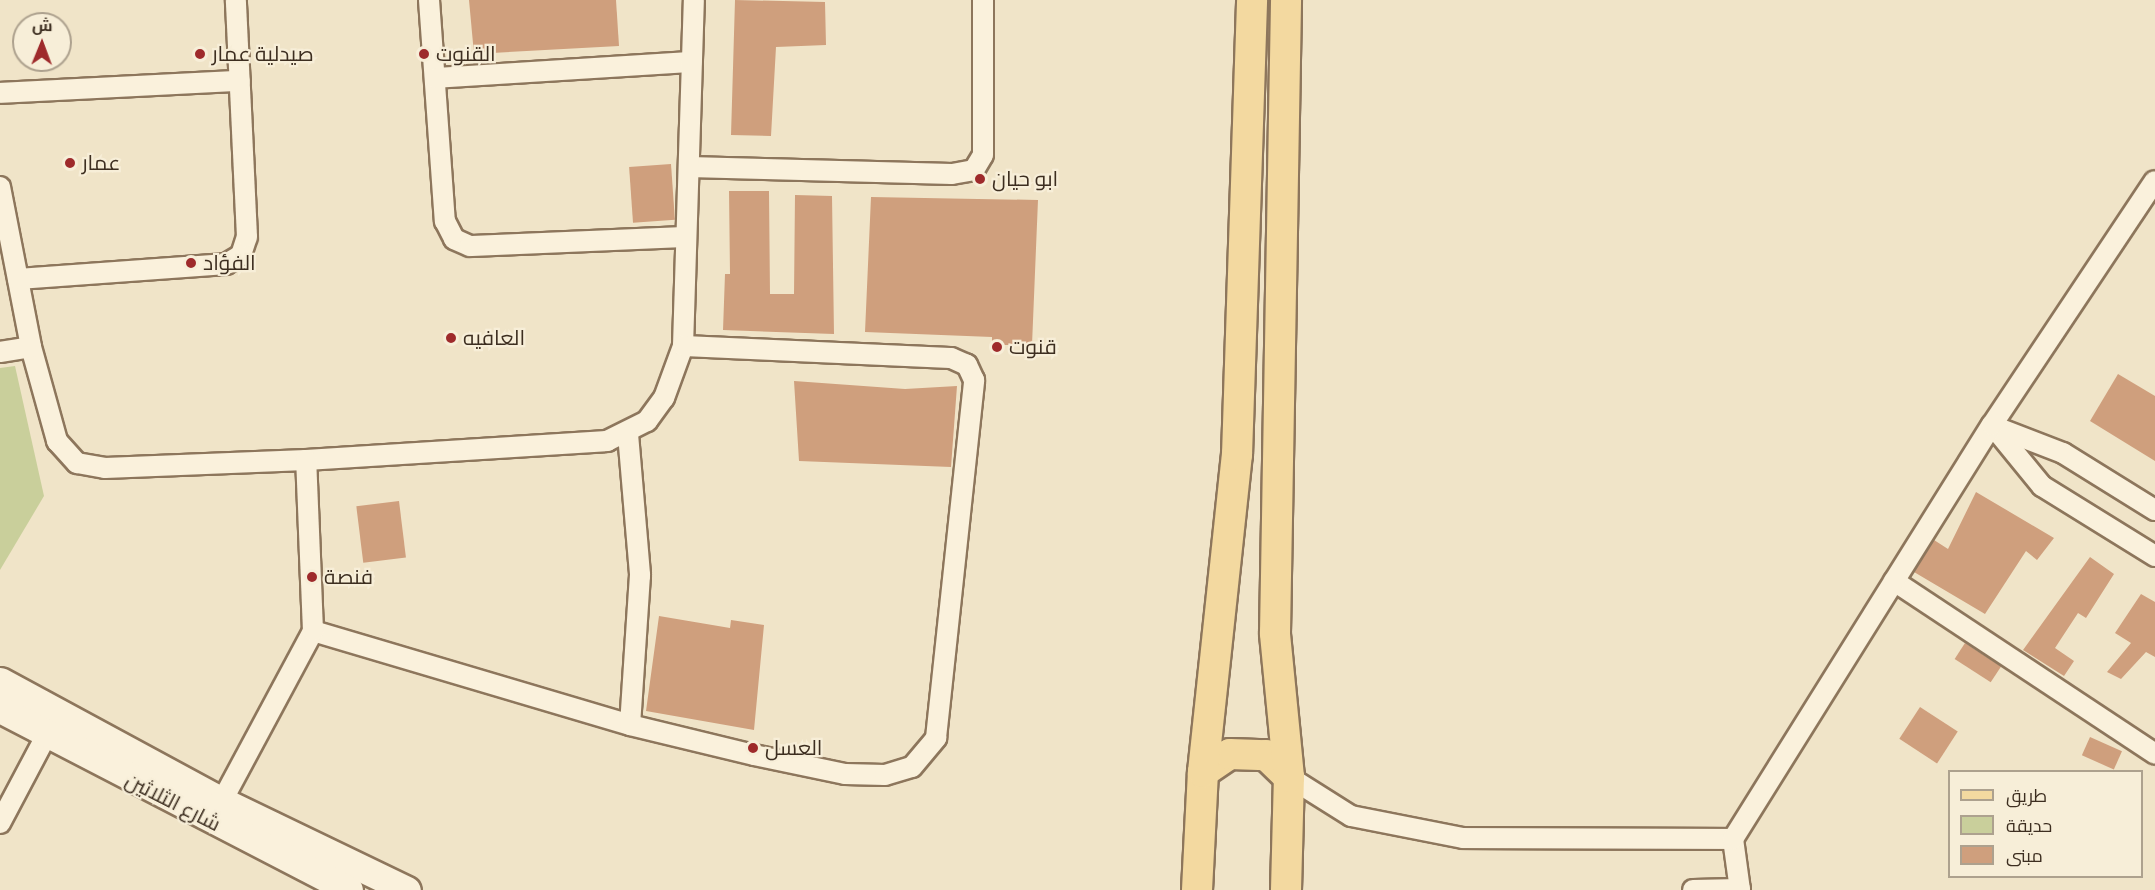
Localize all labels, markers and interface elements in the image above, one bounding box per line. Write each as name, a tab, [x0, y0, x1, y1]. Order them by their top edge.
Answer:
north arrow	[12, 12, 72, 72]
text: ش	[32, 16, 53, 35]
place label: صيدلية عمار	[212, 41, 314, 67]
place label: القنوت	[436, 41, 496, 67]
marker: صيدلية عمار	[193, 47, 207, 61]
marker: القنوت	[417, 47, 431, 61]
place label: عمار	[82, 150, 120, 176]
marker: عمار	[63, 156, 77, 170]
place label: ابو حيان	[992, 166, 1058, 192]
marker: ابو حيان	[973, 172, 987, 186]
place label: الفؤاد	[203, 250, 256, 276]
marker: الفؤاد	[184, 256, 198, 270]
place label: العافيه	[463, 325, 525, 351]
marker: العافيه	[444, 331, 458, 345]
place label: قنوت	[1009, 334, 1057, 360]
marker: قنوت	[990, 340, 1004, 354]
place label: فنصة	[324, 564, 373, 590]
marker: فنصة	[305, 570, 319, 584]
place label: العسل	[765, 735, 823, 761]
marker: العسل	[746, 741, 760, 755]
street label: شارع الثلاثين	[121, 767, 225, 837]
legend	[1948, 770, 2143, 878]
text: طريق	[2006, 785, 2047, 807]
text: حديقة	[2006, 815, 2052, 837]
text: مبنى	[2006, 845, 2043, 867]

